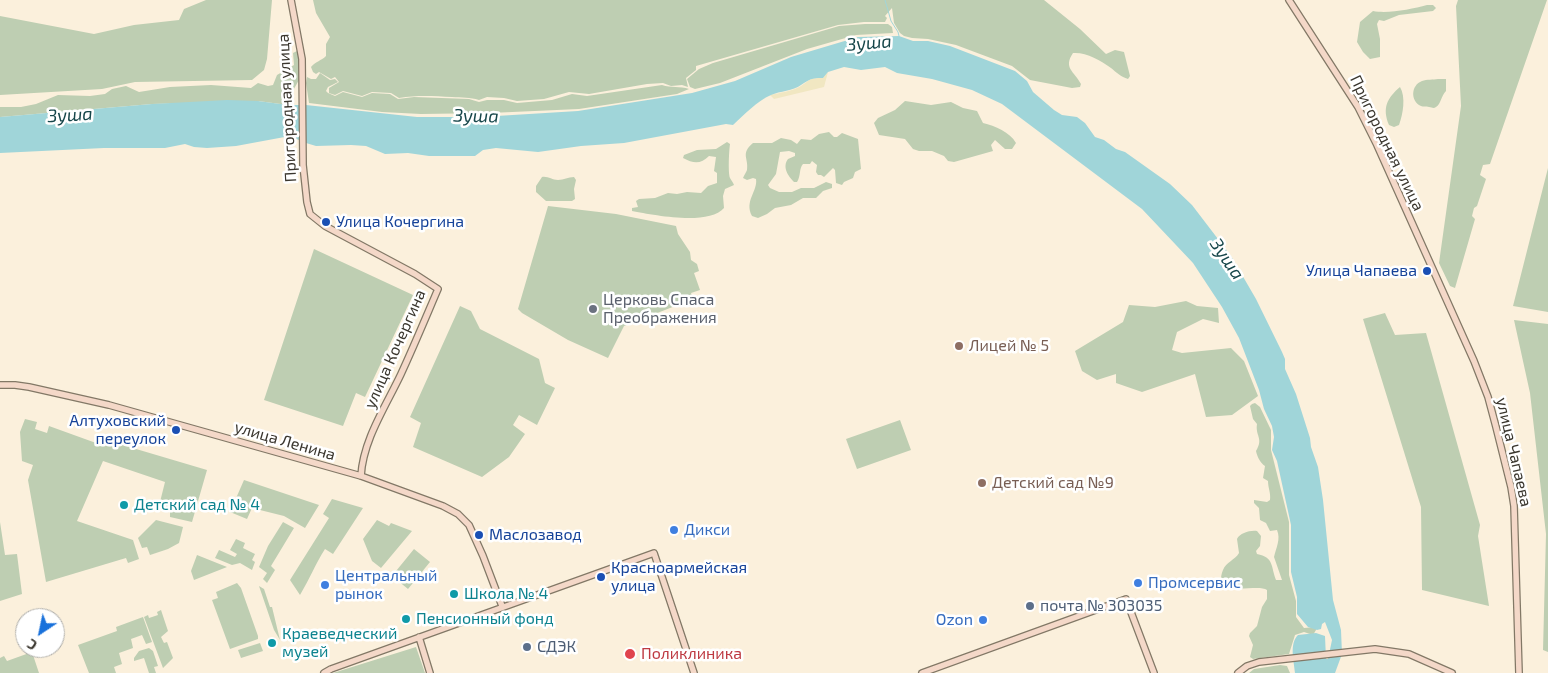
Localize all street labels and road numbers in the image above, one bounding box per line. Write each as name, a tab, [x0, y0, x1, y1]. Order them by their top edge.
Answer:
street label: Пригородная улица	[274, 33, 300, 183]
street label: Пригородная улица	[1346, 72, 1428, 214]
street label: улица Кочергина	[360, 286, 430, 412]
street label: улица Чапаева	[1492, 396, 1536, 508]
street label: улица Ленина	[232, 417, 338, 465]

